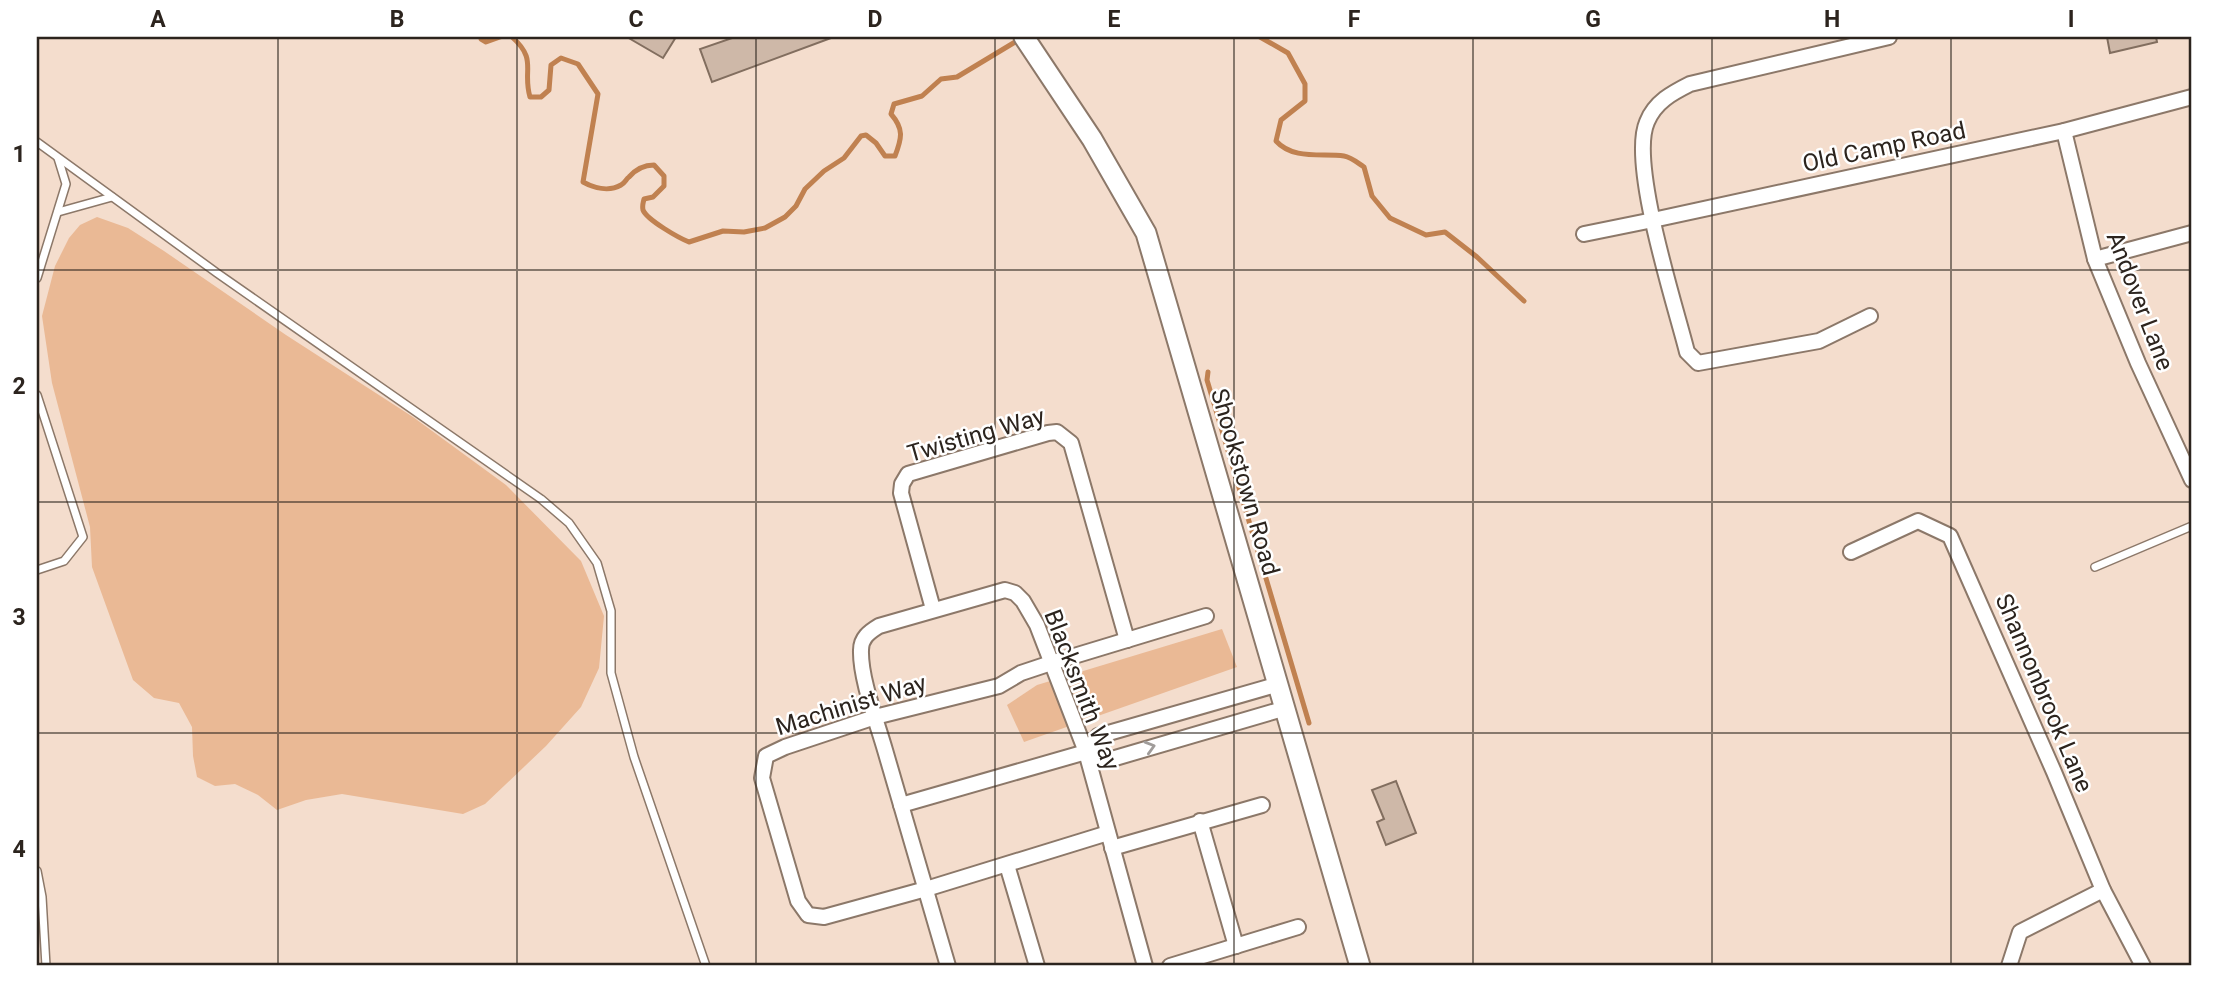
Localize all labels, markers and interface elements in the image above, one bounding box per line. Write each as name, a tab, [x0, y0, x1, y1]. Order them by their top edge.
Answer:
text: A	[150, 6, 166, 33]
text: B	[390, 6, 404, 33]
text: C	[628, 6, 644, 33]
text: D	[868, 6, 882, 33]
text: E	[1108, 6, 1121, 33]
text: F	[1348, 6, 1361, 33]
text: G	[1585, 6, 1601, 33]
text: H	[1824, 6, 1840, 33]
text: I	[2068, 6, 2074, 33]
street label: Old Camp Road	[1800, 116, 1968, 178]
text: 1	[12, 141, 26, 168]
street label: Andover Lane	[2101, 228, 2179, 374]
text: 2	[12, 373, 26, 400]
street label: Shookstown Road	[1205, 385, 1285, 579]
street label: Twisting Way	[904, 402, 1048, 468]
street label: Shannonbrook Lane	[1990, 590, 2098, 796]
text: 3	[12, 604, 26, 631]
street label: Blacksmith Way	[1038, 606, 1126, 775]
street label: Machinist Way	[772, 669, 930, 741]
one-way arrow	[1144, 741, 1156, 756]
text: 4	[12, 836, 26, 863]

